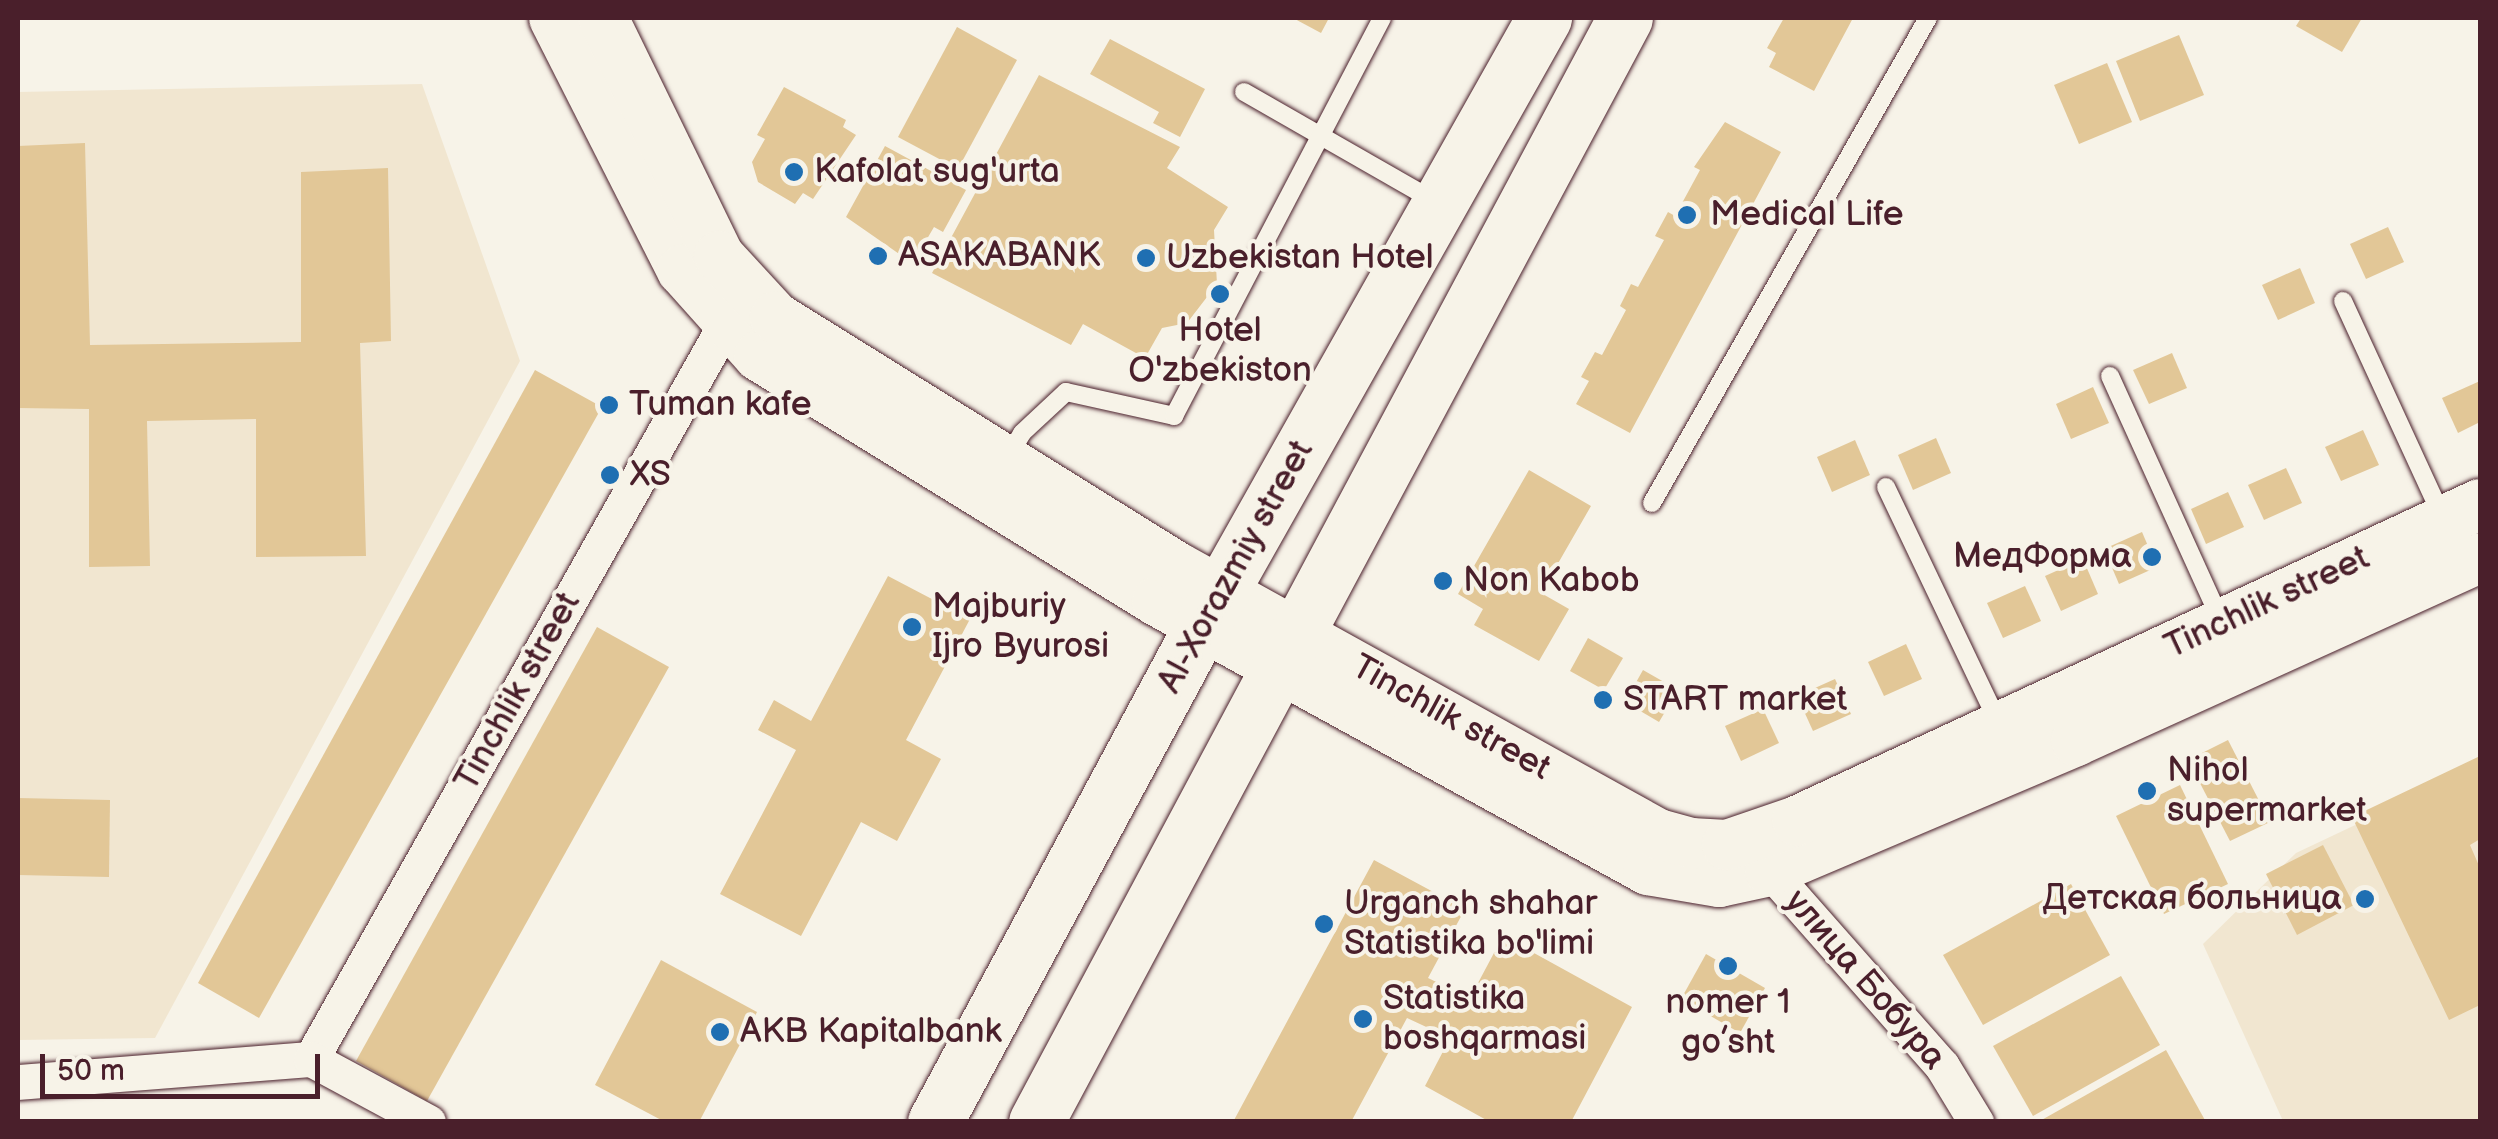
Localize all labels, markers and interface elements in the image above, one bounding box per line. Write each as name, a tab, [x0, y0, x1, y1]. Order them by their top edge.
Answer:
place label: Kafolat sug'urta	[814, 151, 1060, 193]
marker: Kafolat sug'urta	[783, 161, 805, 183]
place label: Medical Life	[1710, 194, 1903, 236]
marker: Medical Life	[1674, 202, 1700, 228]
place label: ASAKABANK	[898, 235, 1100, 277]
place label: Uzbekistan Hotel	[1166, 237, 1433, 279]
marker: ASAKABANK	[867, 245, 889, 267]
marker: Uzbekistan Hotel	[1135, 247, 1157, 269]
marker: Hotel O'zbekiston	[1209, 283, 1231, 305]
place label: Hotel O'zbekiston	[1128, 310, 1312, 392]
place label: Tuman kafe	[629, 384, 811, 426]
marker: Tuman kafe	[598, 394, 620, 416]
street label: Al-Xorazmiy street	[1149, 432, 1323, 702]
place label: XS	[630, 454, 671, 496]
marker: XS	[599, 464, 621, 486]
place label: МедФорма	[1953, 536, 2132, 578]
street label: Tinchlik street	[2158, 537, 2376, 669]
marker: МедФорма	[2141, 546, 2163, 568]
place label: Non Kabob	[1463, 560, 1640, 602]
marker: Non Kabob	[1432, 570, 1454, 592]
street label: Tinchlik street	[446, 585, 590, 799]
place label: Majburiy Ijro Byurosi	[932, 586, 1109, 668]
marker: Majburiy Ijro Byurosi	[901, 616, 923, 638]
street label: Tinchlik street	[1344, 646, 1558, 790]
place label: START market	[1623, 679, 1847, 721]
marker: START market	[1592, 689, 1614, 711]
place label: Nihol supermarket	[2167, 750, 2367, 832]
marker: Nihol supermarket	[2136, 780, 2158, 802]
place label: Детская больница	[2042, 878, 2342, 920]
street label: улица Бобура	[1775, 881, 1955, 1079]
place label: Urganch shahar Statistika bo'limi	[1344, 883, 1597, 965]
marker: Детская больница	[2352, 886, 2378, 912]
marker: Urganch shahar Statistika bo'limi	[1313, 913, 1335, 935]
marker: nomer 1 go’sht	[1717, 955, 1739, 977]
place label: Statistika boshqarmasi	[1383, 978, 1586, 1060]
place label: nomer 1 go’sht	[1666, 982, 1790, 1064]
marker: Statistika boshqarmasi	[1352, 1008, 1374, 1030]
place label: AKB Kapitalbank	[740, 1011, 1002, 1053]
marker: AKB Kapitalbank	[709, 1021, 731, 1043]
scale bar	[45, 1034, 325, 1096]
text: 50 m	[57, 1053, 125, 1089]

